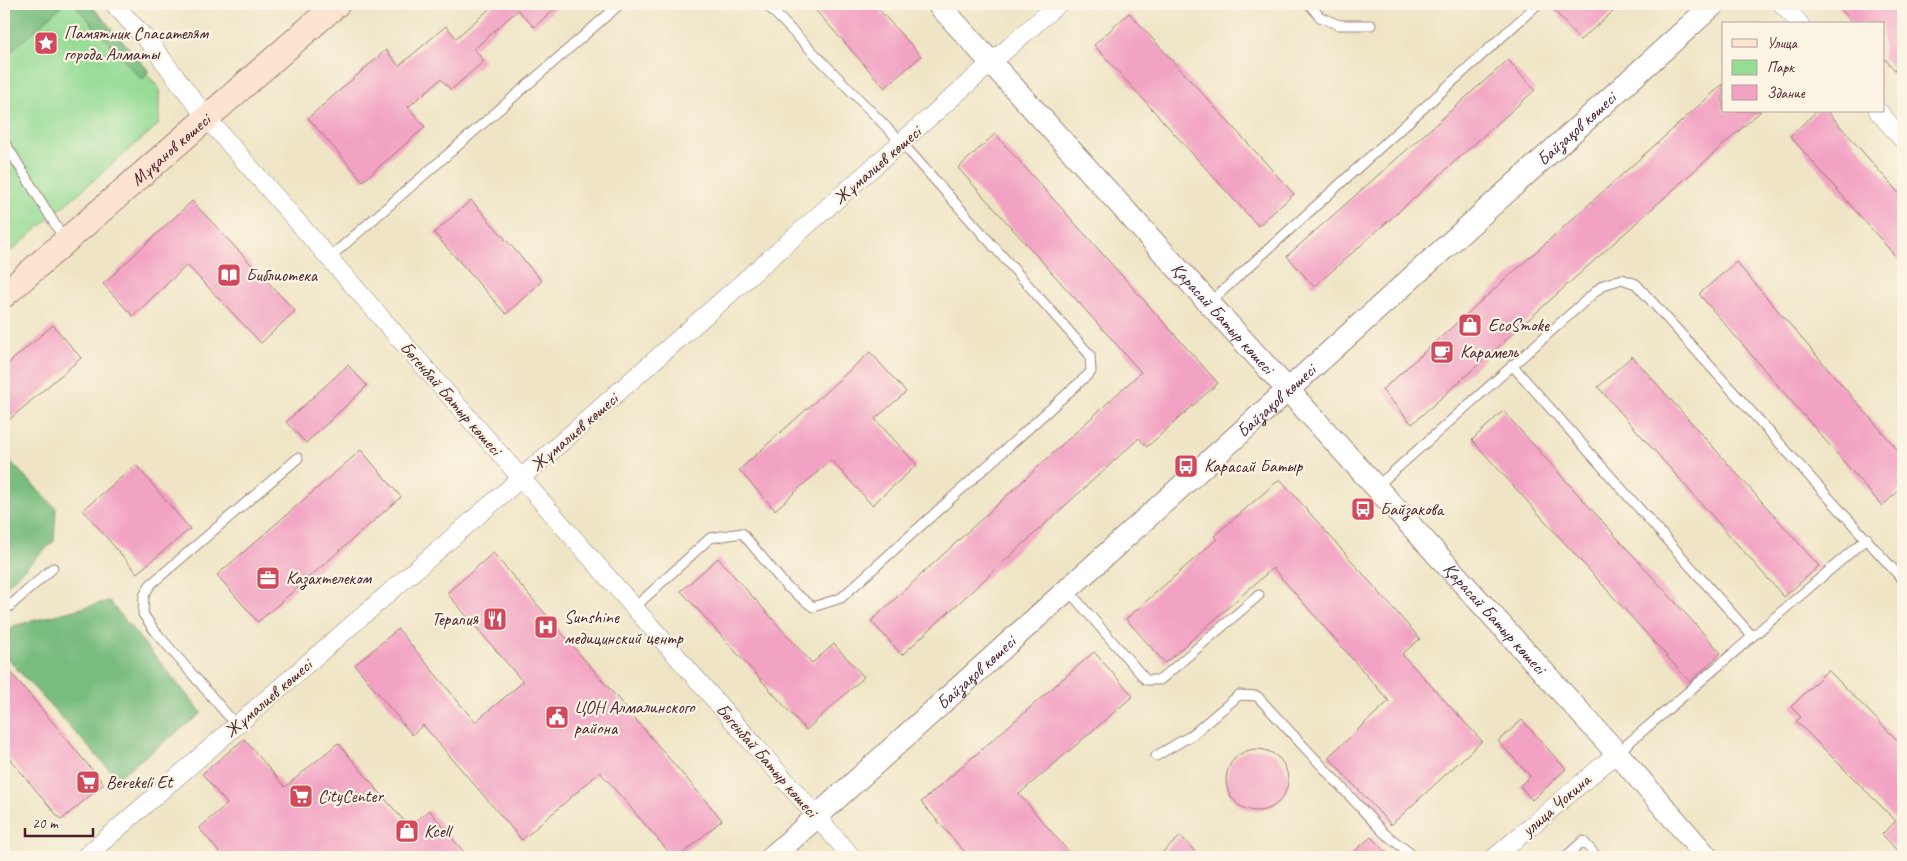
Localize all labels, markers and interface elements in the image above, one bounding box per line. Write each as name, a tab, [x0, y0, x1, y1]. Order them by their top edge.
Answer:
place label: Памятник Спасателям города Алматы	[64, 22, 209, 65]
legend	[1722, 22, 1884, 112]
place icon: Памятник Спасателям города Алматы	[33, 30, 59, 56]
text: Улица	[1767, 34, 1798, 53]
text: Парк	[1767, 58, 1795, 77]
text: Здание	[1767, 84, 1806, 103]
street label: Байзақов көшесі	[1532, 85, 1622, 170]
street label: Мұқанов көшесі	[126, 107, 217, 190]
street label: Жұмалиев көшесі	[829, 119, 927, 209]
street label: Қарасай Батыр көшесі	[1167, 258, 1281, 380]
library icon: Библиотека	[216, 262, 242, 288]
place label: Библиотека	[246, 264, 319, 286]
shop icon: EcoSmoke	[1457, 312, 1483, 338]
place label: EcoSmoke	[1488, 314, 1550, 336]
street label: Бөгенбай Батыр көшесі	[396, 336, 508, 461]
cafe icon: Карамель	[1429, 339, 1455, 365]
place label: Карамель	[1460, 341, 1519, 363]
street label: Байзақов көшесі	[1232, 357, 1322, 442]
street label: Жұмалиев көшесі	[526, 386, 624, 476]
bus stop icon: Карасай Батыр	[1173, 453, 1199, 479]
place label: Карасай Батыр	[1204, 455, 1303, 477]
bus stop icon: Байзакова	[1350, 496, 1376, 522]
place label: Байзакова	[1380, 498, 1445, 521]
street label: Қарасай Батыр көшесі	[1439, 558, 1553, 680]
office icon: Казахтелеком	[255, 565, 281, 591]
place label: Казахтелеком	[286, 567, 372, 590]
restaurant icon: Терапия	[482, 606, 508, 632]
place label: Sunshine медицинский центр	[564, 606, 684, 649]
place label: Терапия	[431, 608, 479, 630]
hospital icon: Sunshine медицинский центр	[533, 614, 559, 640]
street label: Байзақов көшесі	[932, 629, 1022, 714]
street label: Жұмалиев көшесі	[220, 652, 318, 742]
place label: ЦОН Алмалинского района	[574, 696, 696, 739]
street label: Бөгенбай Батыр көшесі	[712, 698, 824, 823]
public building icon: ЦОН Алмалинского района	[544, 704, 570, 730]
street label: улица Чокина	[1516, 768, 1596, 842]
supermarket icon: Berekeli Et	[75, 769, 101, 795]
place label: Berekeli Et	[106, 771, 174, 793]
supermarket icon: CityCenter	[288, 783, 314, 809]
place label: CityCenter	[318, 785, 384, 807]
scale bar	[25, 806, 92, 838]
text: 20 m	[32, 814, 59, 833]
shop icon: Kcell	[394, 818, 420, 844]
place label: Kcell	[424, 820, 454, 842]

